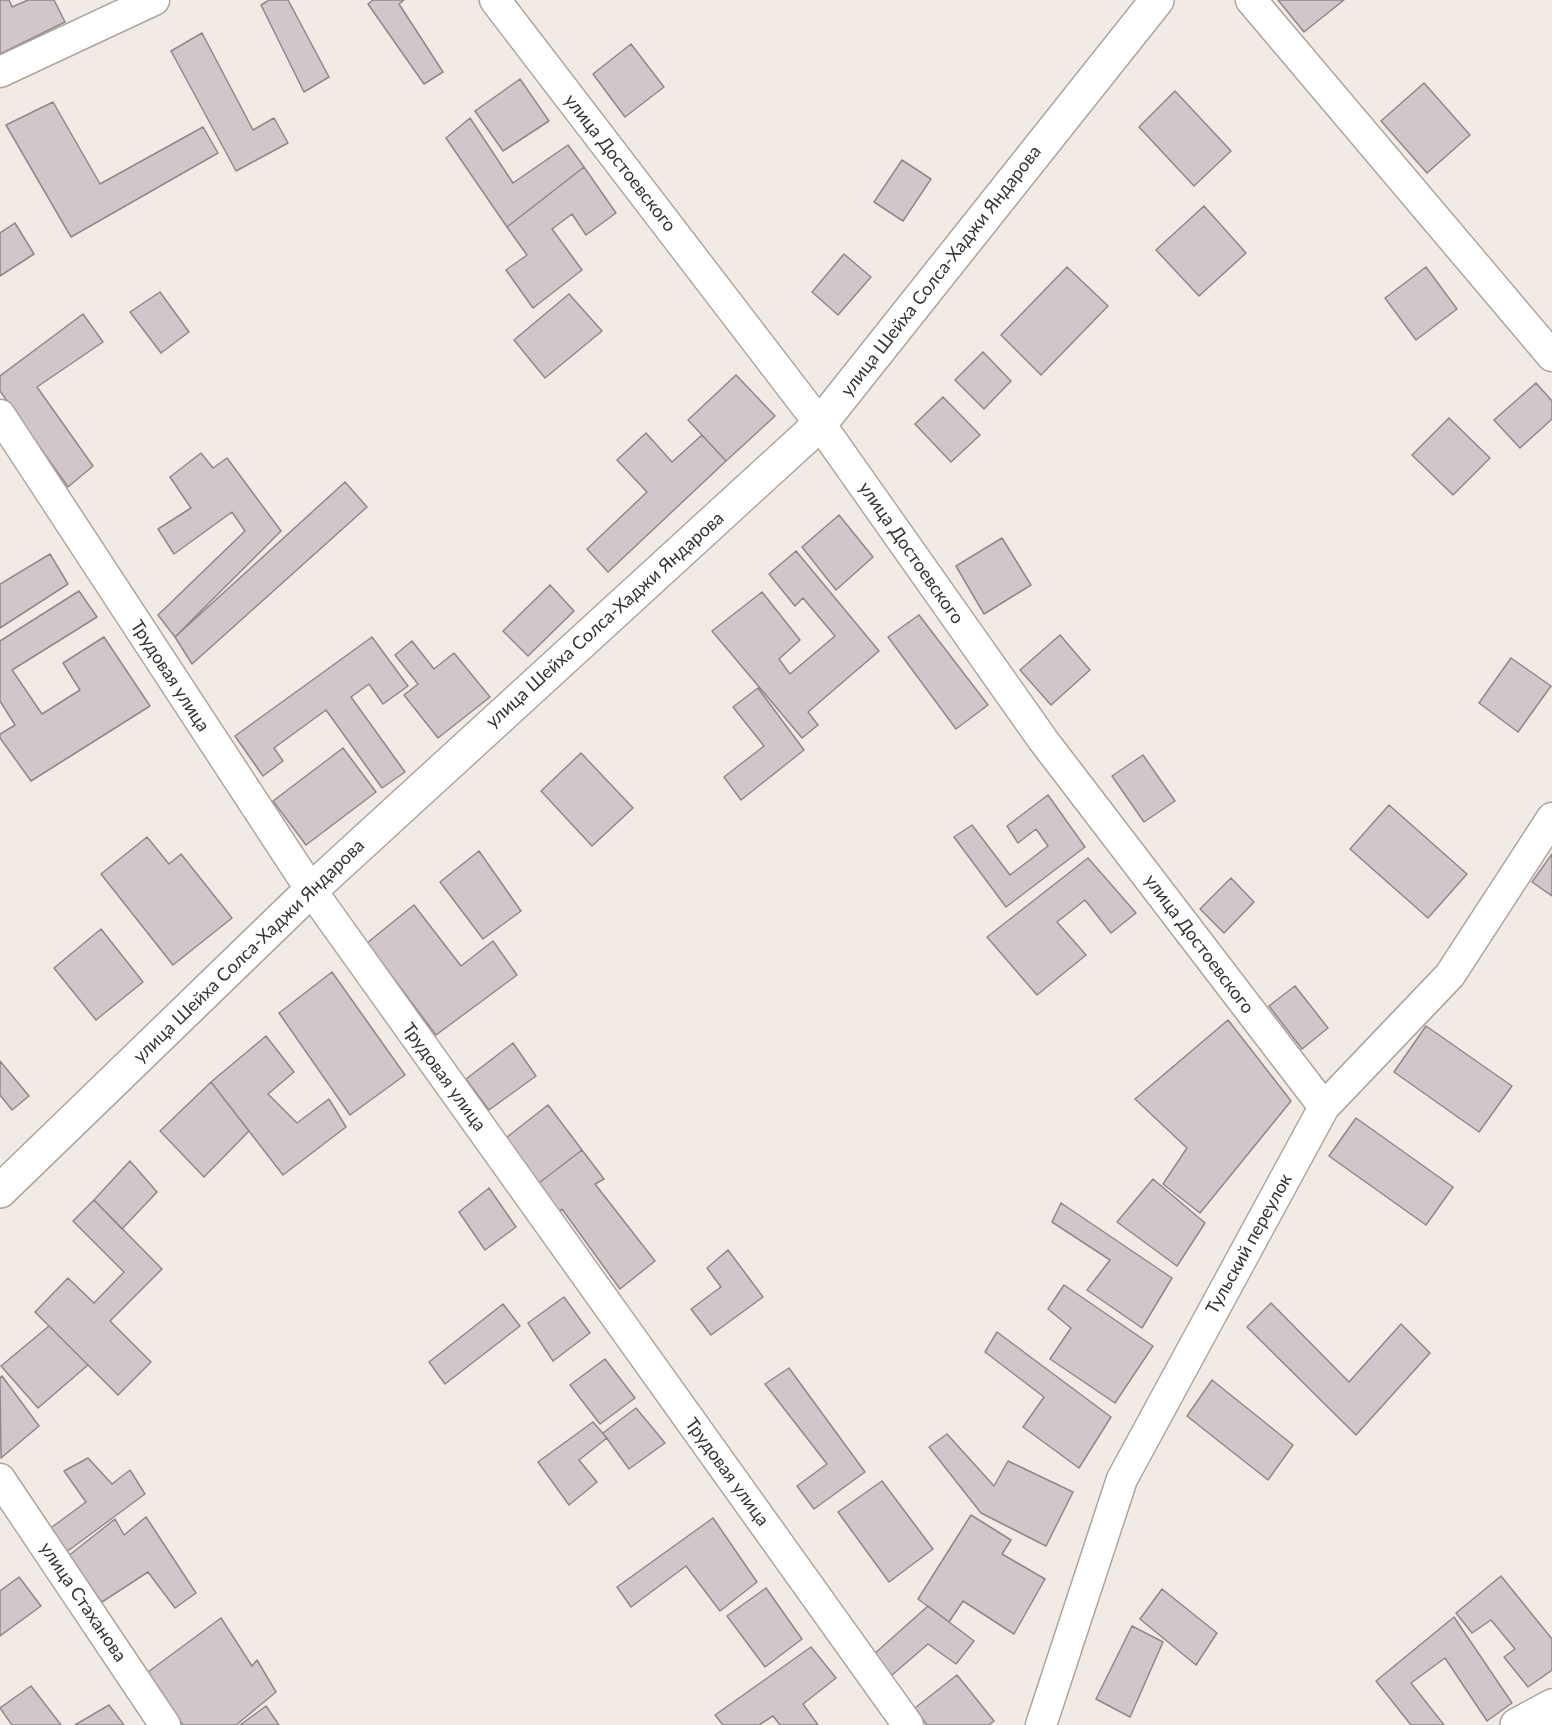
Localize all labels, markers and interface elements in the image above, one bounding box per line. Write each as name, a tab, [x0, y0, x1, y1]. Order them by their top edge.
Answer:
street label: улица Достоевского	[560, 90, 680, 236]
street label: улица Шейха Солса-Хаджи Яндарова	[836, 141, 1046, 401]
street label: улица Достоевского	[854, 478, 968, 628]
street label: улица Шейха Солса-Хаджи Яндарова	[482, 507, 728, 733]
street label: Трудовая улица	[126, 616, 214, 736]
street label: улица Шейха Солса-Хаджи Яндарова	[129, 835, 369, 1067]
street label: улица Достоевского	[1140, 870, 1258, 1018]
street label: Трудовая улица	[397, 1019, 491, 1135]
street label: Тульский переулок	[1201, 1170, 1297, 1318]
street label: Трудовая улица	[680, 1414, 774, 1530]
street label: улица Стаханова	[35, 1538, 131, 1666]

